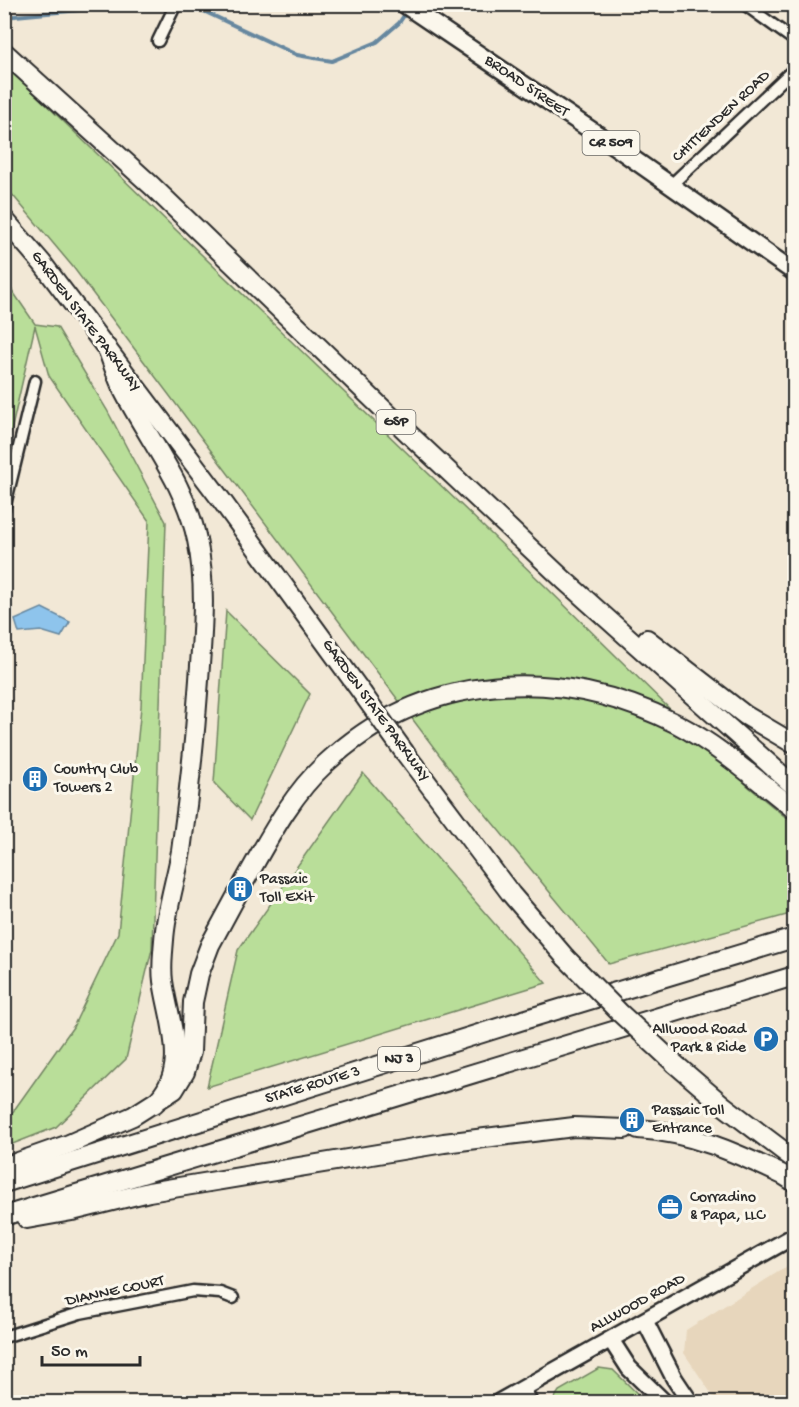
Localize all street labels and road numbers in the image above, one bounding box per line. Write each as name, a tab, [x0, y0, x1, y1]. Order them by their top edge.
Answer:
street label: BROAD STREET	[479, 51, 573, 123]
street label: CHITTENDEN ROAD	[669, 66, 775, 167]
road number: CR 509	[582, 131, 640, 155]
street label: GARDEN STATE PARKWAY	[26, 248, 144, 396]
road number: GSP	[376, 410, 416, 434]
street label: GARDEN STATE PARKWAY	[317, 636, 433, 786]
road number: NJ 3	[378, 1047, 420, 1071]
street label: STATE ROUTE 3	[263, 1063, 363, 1109]
street label: ALLWOOD ROAD	[587, 1270, 690, 1338]
street label: DIANNE COURT	[63, 1272, 167, 1312]

